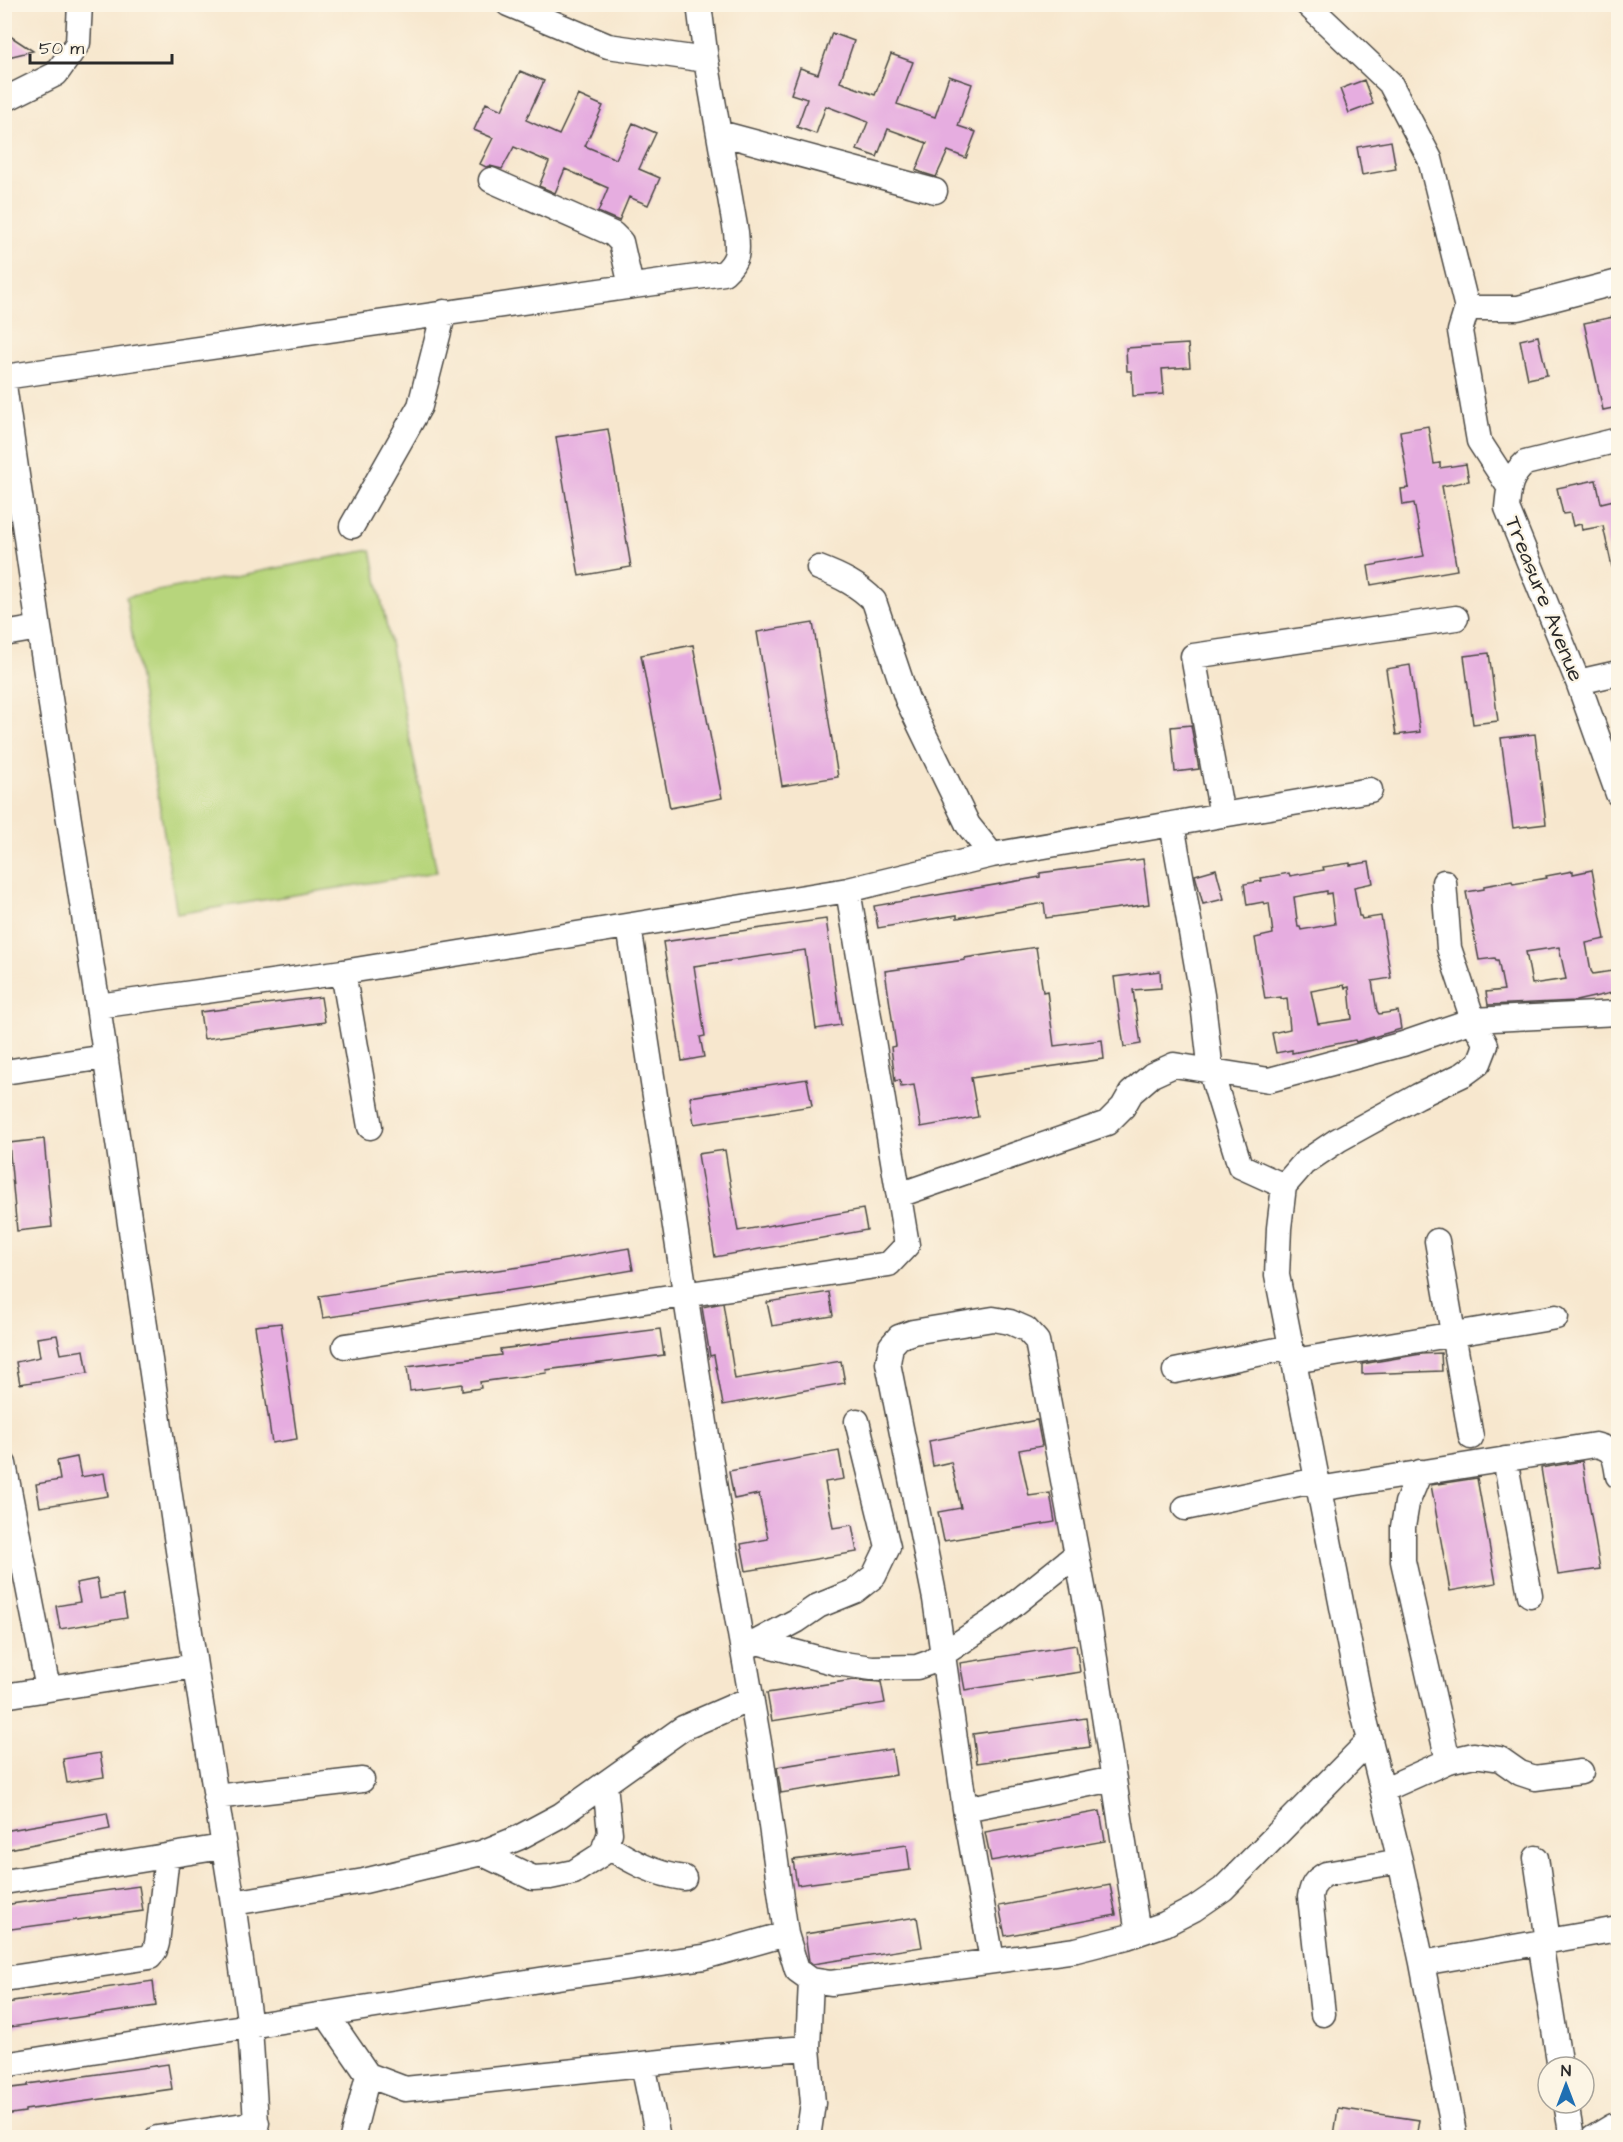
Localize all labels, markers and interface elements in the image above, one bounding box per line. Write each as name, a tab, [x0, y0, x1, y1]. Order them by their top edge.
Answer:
scale bar	[30, 27, 172, 65]
text: 50 m	[39, 36, 84, 61]
street label: Treasure Avenue	[1497, 512, 1591, 686]
north arrow	[1536, 2055, 1596, 2115]
text: N	[1561, 2060, 1571, 2082]

